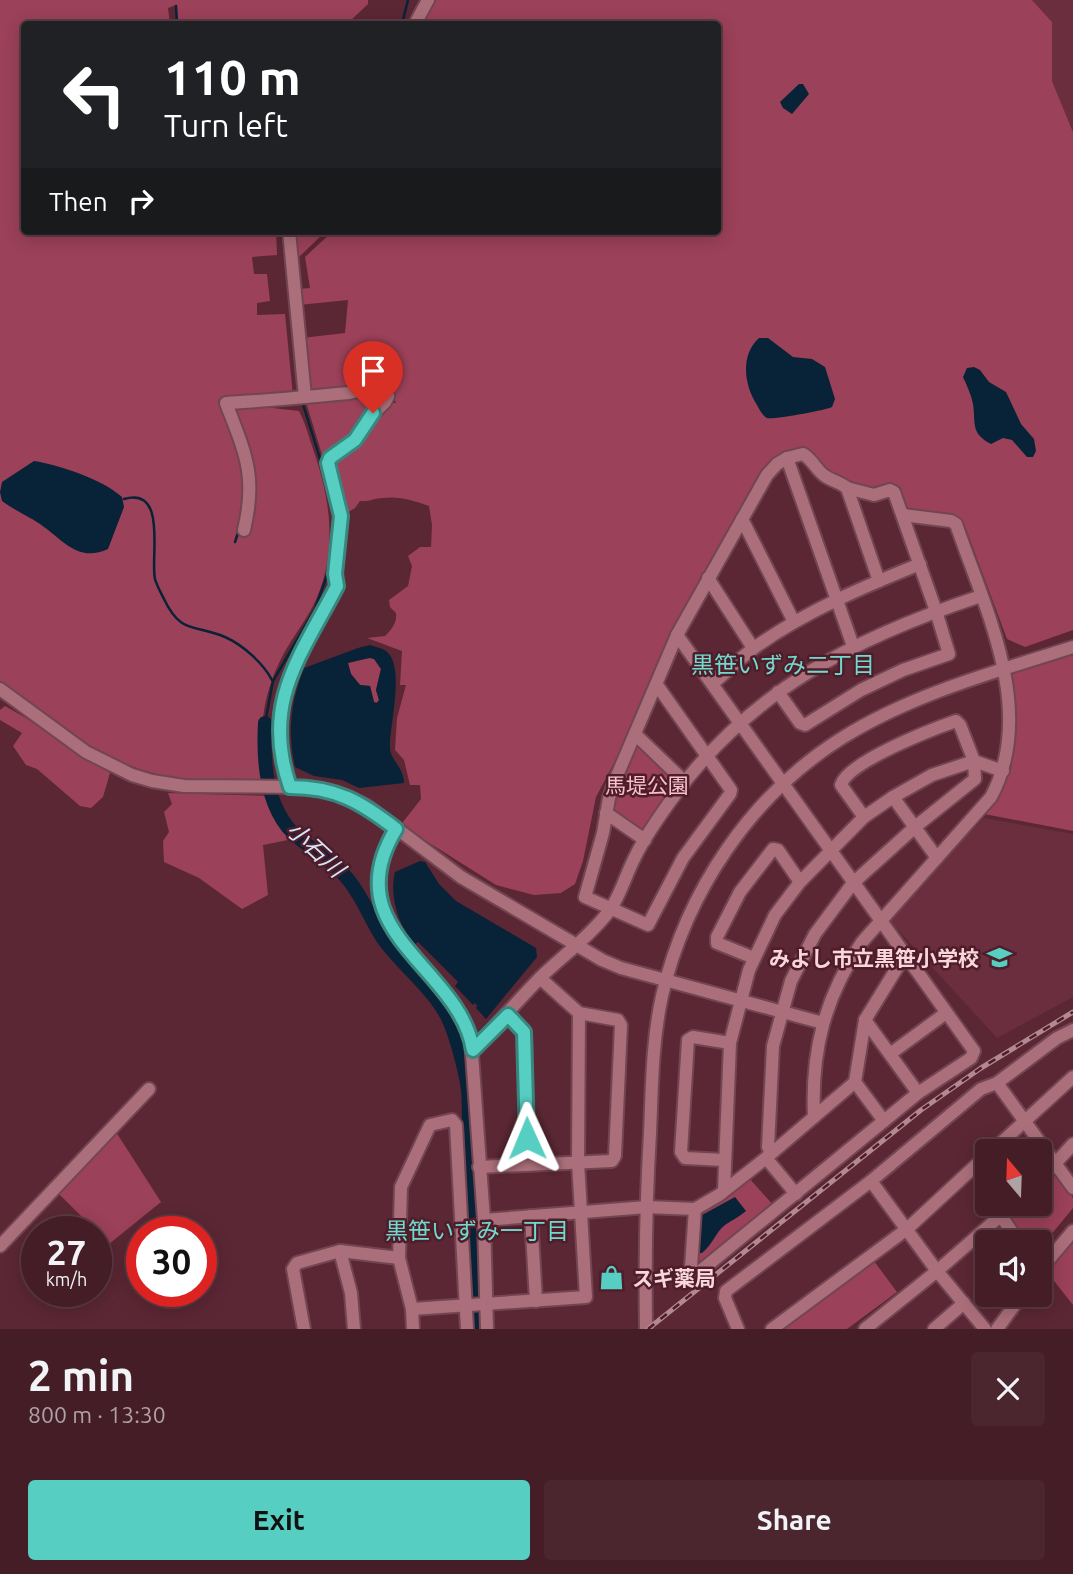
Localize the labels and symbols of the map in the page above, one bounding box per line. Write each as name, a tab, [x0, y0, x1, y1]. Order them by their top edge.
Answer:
pin	[343, 341, 403, 413]
district label: 黒笹いずみ二丁目	[691, 652, 875, 677]
park label: 馬堤公園	[605, 773, 689, 797]
water label: 小石川	[282, 816, 352, 884]
school or university icon: みよし市立黒笹小学校	[985, 944, 1013, 972]
place label: みよし市立黒笹小学校	[769, 946, 979, 970]
position arrow	[490, 1101, 564, 1175]
north arrow	[975, 1139, 1052, 1216]
speed limit sign: 30	[126, 1216, 217, 1307]
district label: 黒笹いずみ一丁目	[385, 1218, 569, 1243]
shop icon: スギ薬局	[598, 1264, 626, 1292]
place label: スギ薬局	[632, 1266, 716, 1290]

